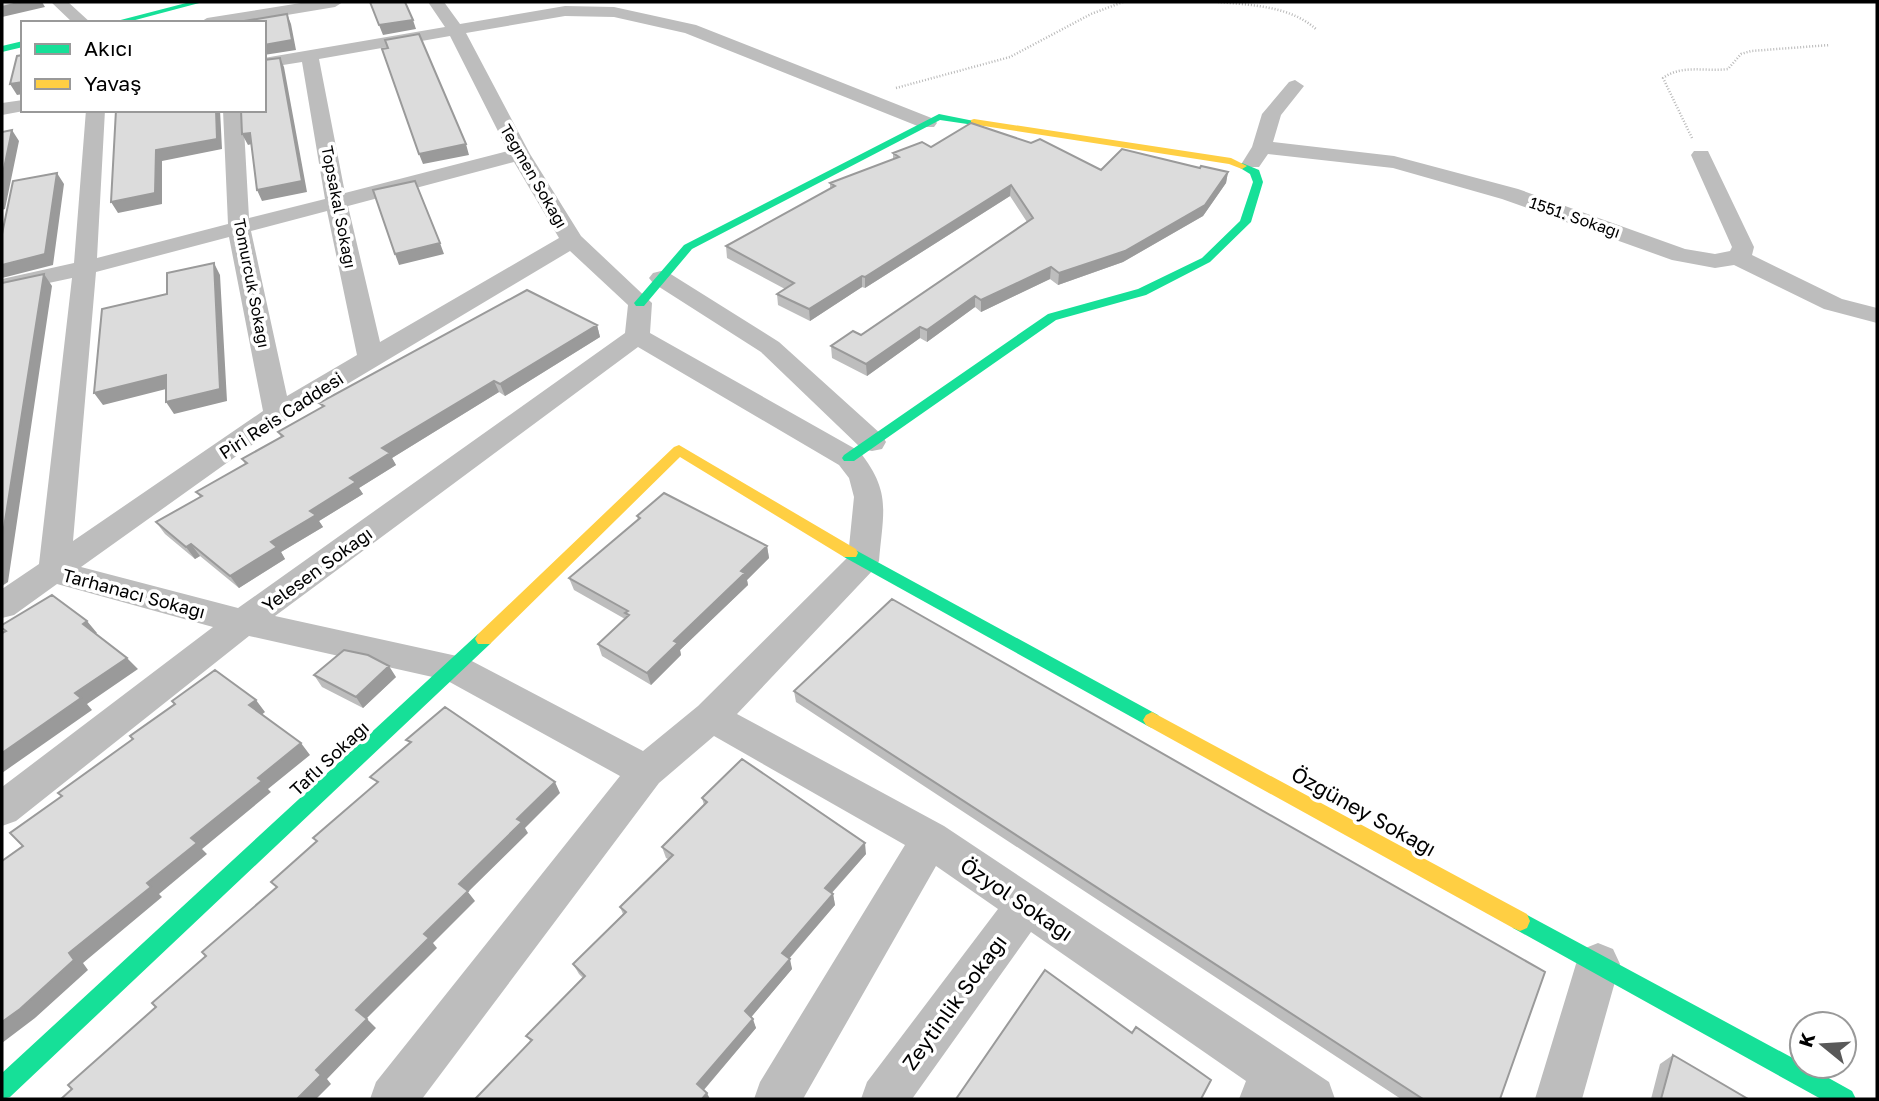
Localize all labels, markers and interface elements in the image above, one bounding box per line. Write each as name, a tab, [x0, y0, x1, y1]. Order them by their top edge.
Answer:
legend	[21, 21, 266, 112]
text: Akıcı	[84, 35, 133, 61]
text: Yavaş	[84, 70, 141, 96]
street label: Teğmen Sokağı	[496, 120, 572, 232]
street label: Topsakal Sokağı	[317, 144, 361, 270]
street label: 1551. Sokağı	[1527, 192, 1623, 242]
street label: Tomurcuk Sokağı	[230, 217, 274, 349]
street label: Piri Reis Caddesi	[215, 367, 347, 463]
street label: Yelesen Sokağı	[258, 522, 376, 616]
street label: Tarhanacı Sokağı	[60, 563, 208, 623]
street label: Taflı Sokağı	[285, 716, 373, 800]
street label: Özgüney Sokağı	[1287, 760, 1441, 862]
street label: Özyol Sokağı	[956, 852, 1078, 946]
street label: Zeytinlik Sokağı	[896, 929, 1012, 1075]
north arrow	[1788, 1010, 1858, 1080]
text: K	[1793, 1029, 1819, 1050]

